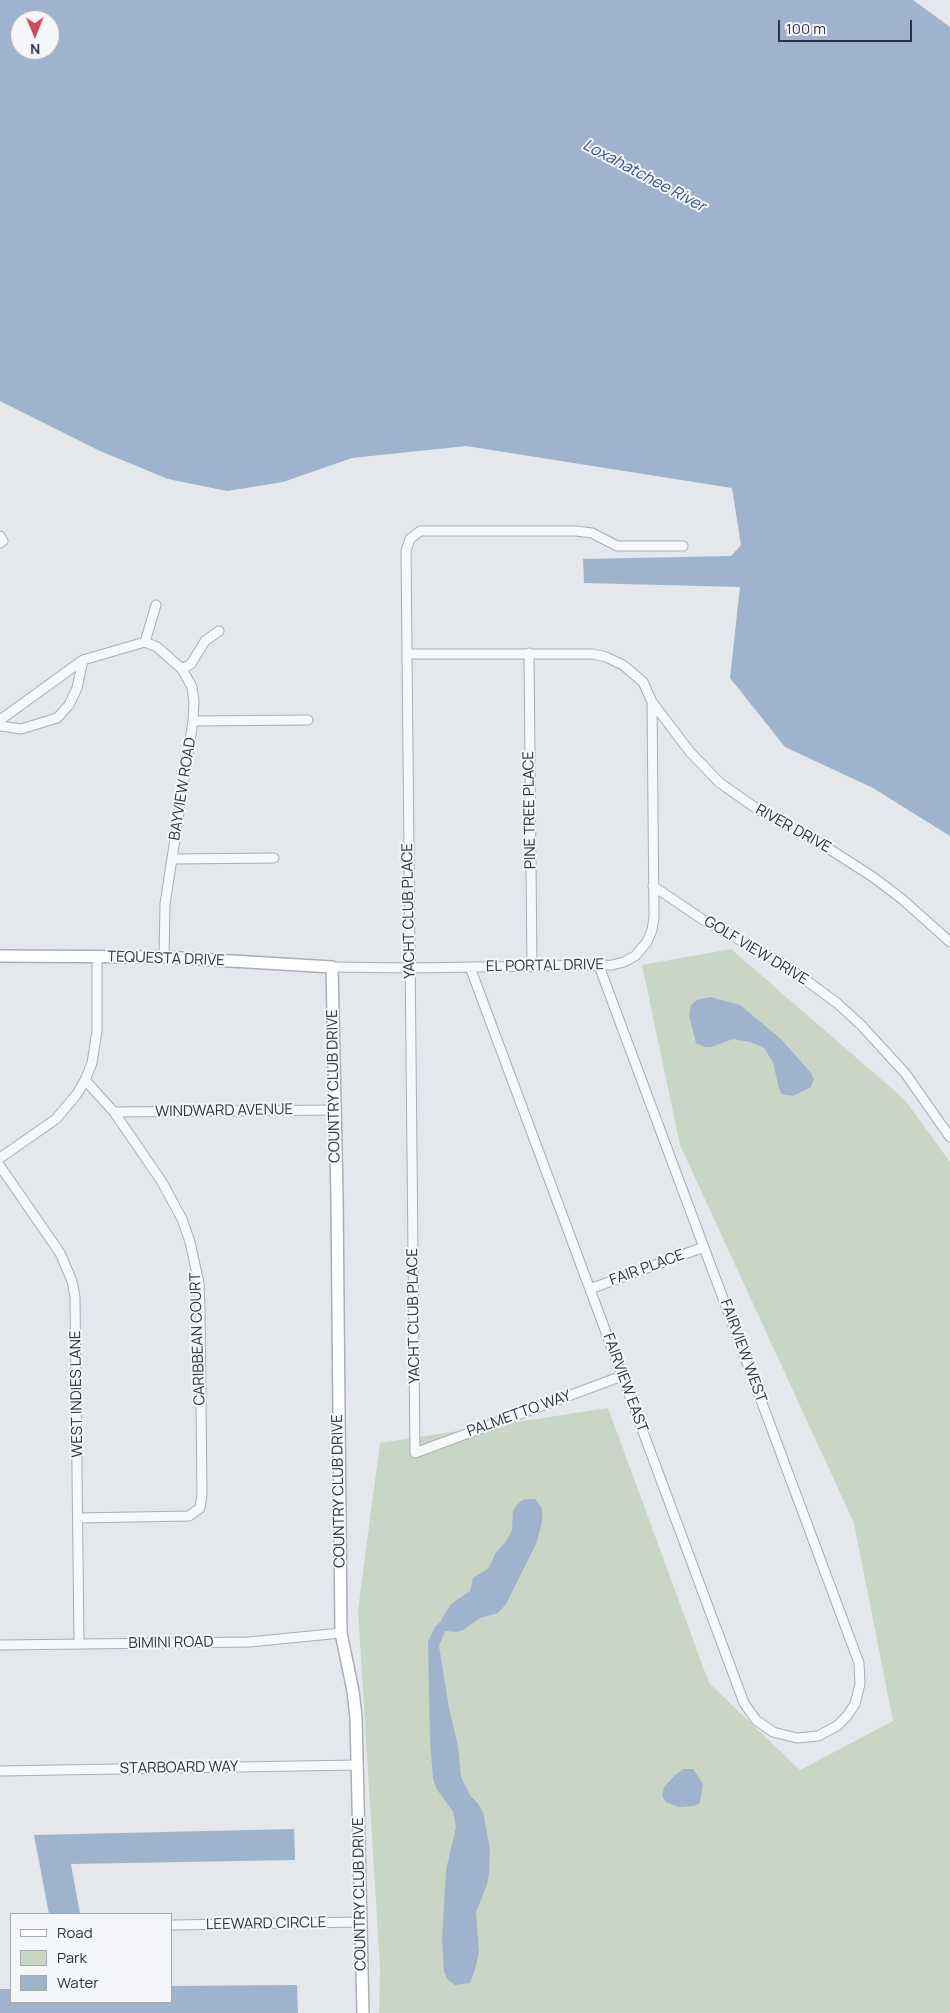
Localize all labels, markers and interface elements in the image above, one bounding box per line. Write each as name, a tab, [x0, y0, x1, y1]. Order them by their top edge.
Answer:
north arrow	[10, 10, 60, 60]
scale bar	[780, 10, 914, 42]
text: 100 m	[786, 18, 826, 39]
text: N	[30, 40, 40, 59]
water label: Loxahatchee River	[579, 136, 709, 216]
street label: BAYVIEW ROAD	[166, 736, 200, 842]
street label: PINE TREE PLACE	[520, 751, 540, 869]
street label: RIVER DRIVE	[752, 801, 834, 857]
street label: YACHT CLUB PLACE	[399, 843, 419, 979]
street label: GOLF VIEW DRIVE	[701, 913, 811, 989]
street label: TEQUESTA DRIVE	[107, 948, 225, 970]
street label: EL PORTAL DRIVE	[486, 956, 604, 976]
street label: COUNTRY CLUB DRIVE	[324, 1009, 344, 1163]
street label: WINDWARD AVENUE	[155, 1101, 293, 1121]
street label: FAIR PLACE	[607, 1246, 687, 1290]
street label: YACHT CLUB PLACE	[404, 1248, 424, 1384]
street label: CARIBBEAN COURT	[187, 1272, 209, 1406]
street label: FAIRVIEW WEST	[716, 1297, 770, 1405]
street label: WEST INDIES LANE	[67, 1330, 87, 1458]
street label: FAIRVIEW EAST	[599, 1331, 651, 1435]
street label: PALMETTO WAY	[465, 1387, 573, 1441]
street label: COUNTRY CLUB DRIVE	[329, 1414, 349, 1568]
street label: BIMINI ROAD	[128, 1633, 214, 1653]
street label: STARBOARD WAY	[120, 1758, 238, 1778]
street label: COUNTRY CLUB DRIVE	[350, 1817, 370, 1971]
legend	[10, 1913, 172, 2003]
street label: LEEWARD CIRCLE	[206, 1914, 326, 1934]
text: Road	[57, 1922, 93, 1943]
text: Park	[57, 1947, 87, 1968]
text: Water	[57, 1972, 99, 1993]

